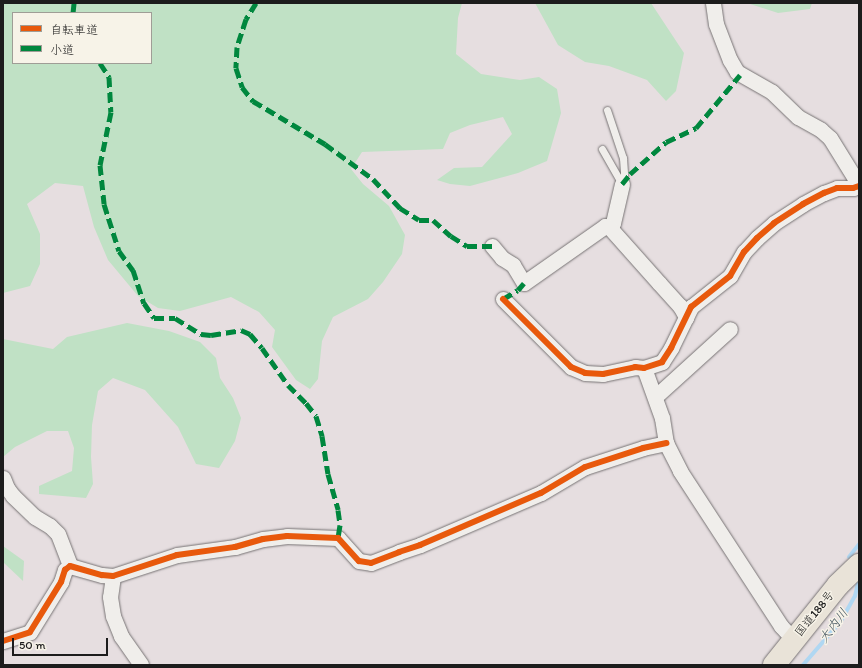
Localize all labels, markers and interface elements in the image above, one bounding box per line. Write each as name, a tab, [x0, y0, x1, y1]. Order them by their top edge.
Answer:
legend	[12, 12, 152, 64]
text: 自転車道	[50, 23, 98, 37]
text: 小道	[50, 43, 74, 57]
street label: 国道188号	[792, 588, 838, 640]
water label: 大内川	[816, 606, 852, 646]
scale bar	[14, 630, 110, 656]
text: 50 m	[19, 638, 45, 652]

